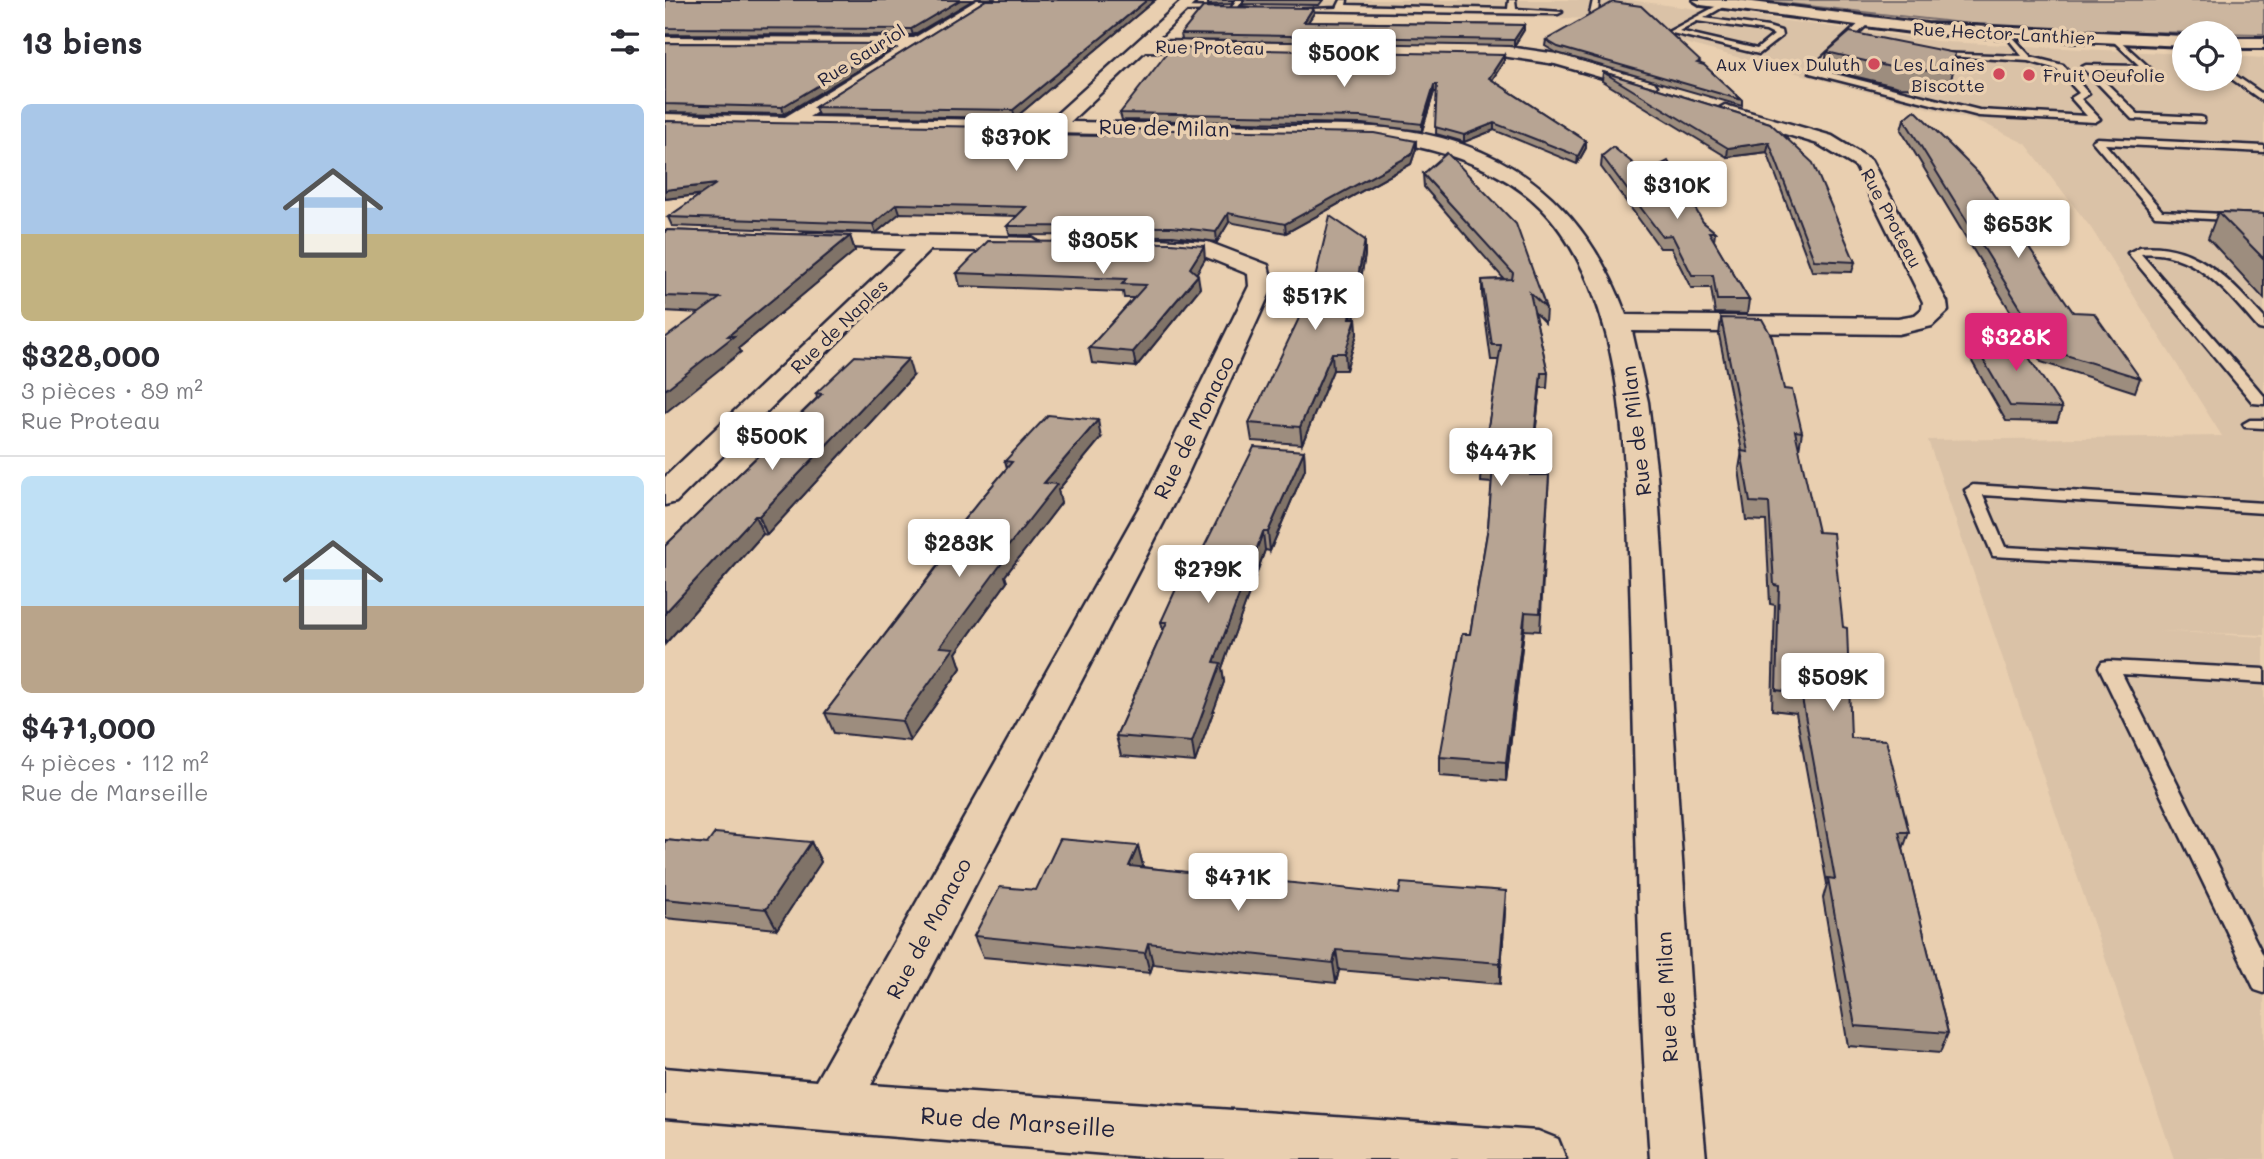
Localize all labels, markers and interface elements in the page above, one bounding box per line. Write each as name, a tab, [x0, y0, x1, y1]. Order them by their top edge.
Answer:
street label: Rue Hector-Lanthier	[1912, 16, 2096, 50]
street label: Rue Sauriol	[813, 19, 909, 91]
map controls	[2172, 21, 2242, 91]
button: locate	[2172, 21, 2242, 91]
text: 13 biens	[21, 22, 143, 62]
icon: filters	[606, 23, 644, 61]
pin: $500K	[1295, 29, 1393, 89]
street label: Rue Proteau	[1155, 34, 1265, 60]
text: $500K	[1308, 37, 1380, 67]
place label: Aux Viuex Duluth	[1715, 52, 1860, 76]
place label: Les Laines Biscotte	[1894, 52, 1985, 97]
marker: Aux Viuex Duluth	[1866, 56, 1882, 72]
place label: Fruit Oeufolie	[2043, 63, 2165, 87]
marker: Les Laines Biscotte	[1991, 66, 2007, 82]
marker: Fruit Oeufolie	[2021, 67, 2037, 83]
street label: Rue de Milan	[1098, 112, 1230, 142]
pin: $370K	[967, 114, 1065, 173]
text: $370K	[981, 121, 1051, 151]
icon: home	[270, 150, 396, 276]
pin: $310K	[1628, 162, 1726, 221]
street label: Rue Proteau	[1856, 164, 1928, 272]
text: $310K	[1643, 169, 1711, 199]
pin: $653K	[1969, 201, 2067, 260]
text: $653K	[1983, 208, 2053, 238]
pin: $305K	[1054, 216, 1152, 276]
text: $305K	[1067, 224, 1139, 254]
pin: $517K	[1266, 272, 1364, 332]
street label: Rue de Naples	[785, 273, 893, 379]
text: $517K	[1282, 280, 1348, 310]
pin: $328K	[1967, 314, 2065, 373]
text: $328K	[1981, 321, 2051, 351]
text: $328,000	[21, 335, 160, 375]
street label: Rue de Monaco	[1147, 351, 1239, 503]
street label: Rue de Milan	[1614, 364, 1656, 498]
text: 3 pièces · 89 m²	[21, 375, 203, 405]
text: Rue Proteau	[21, 405, 160, 435]
pin: $500K	[723, 412, 821, 472]
text: $500K	[736, 420, 808, 450]
pin: $447K	[1452, 428, 1550, 488]
text: $447K	[1465, 436, 1537, 466]
pin: $283K	[910, 520, 1008, 579]
icon: home	[270, 522, 396, 648]
text: $283K	[924, 527, 994, 557]
pin: $279K	[1159, 546, 1257, 605]
text: $279K	[1174, 553, 1242, 583]
pin: $509K	[1784, 654, 1882, 713]
text: $509K	[1797, 661, 1869, 691]
text: $471,000	[21, 707, 156, 747]
text: 4 pièces · 112 m²	[21, 747, 209, 777]
text: Rue de Marseille	[21, 777, 209, 807]
street label: Rue de Monaco	[879, 853, 977, 1003]
pin: $471K	[1189, 853, 1287, 913]
text: $471K	[1205, 861, 1271, 891]
street label: Rue de Milan	[1649, 931, 1683, 1063]
street label: Rue de Marseille	[919, 1099, 1117, 1143]

